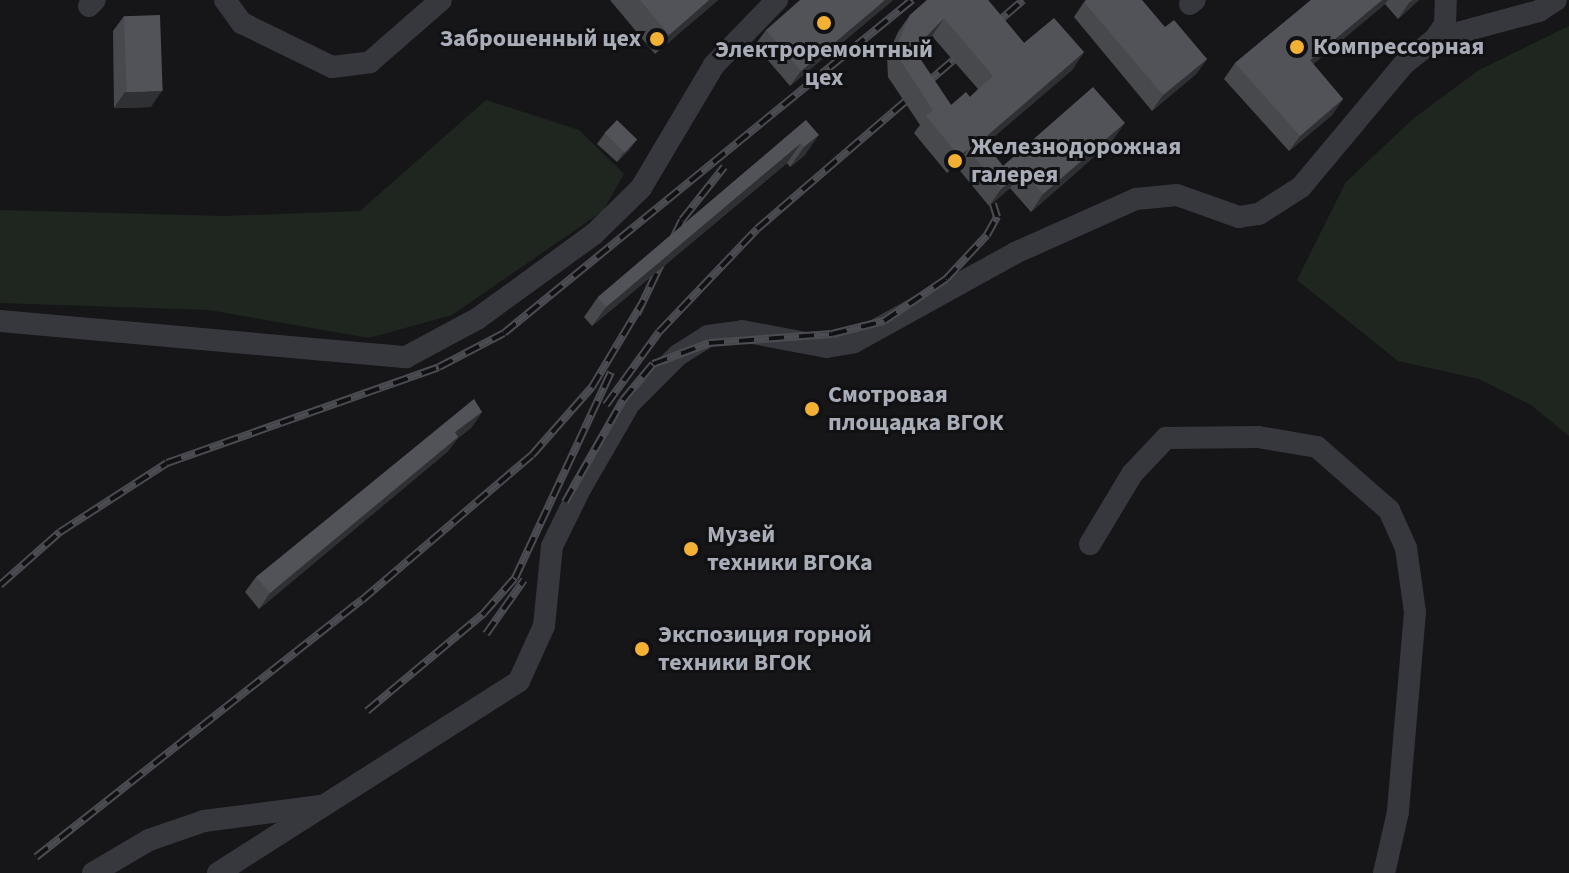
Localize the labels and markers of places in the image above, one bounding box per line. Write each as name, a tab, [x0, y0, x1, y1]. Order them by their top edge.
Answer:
marker: Электроремонтный цех	[815, 14, 833, 32]
place label: Заброшенный цех	[440, 25, 641, 53]
marker: Заброшенный цех	[648, 30, 666, 48]
place label: Компрессорная	[1313, 33, 1484, 61]
place label: Электроремонтный цех	[715, 36, 933, 92]
marker: Компрессорная	[1288, 38, 1306, 56]
place label: Железнодорожная галерея	[971, 133, 1181, 189]
marker: Железнодорожная галерея	[946, 152, 964, 170]
place label: Смотровая площадка ВГОК	[828, 381, 1003, 437]
marker: Смотровая площадка ВГОК	[803, 400, 821, 418]
place label: Музей техники ВГОКа	[707, 521, 873, 577]
marker: Музей техники ВГОКа	[682, 540, 700, 558]
place label: Экспозиция горной техники ВГОК	[658, 621, 872, 677]
marker: Экспозиция горной техники ВГОК	[633, 640, 651, 658]

